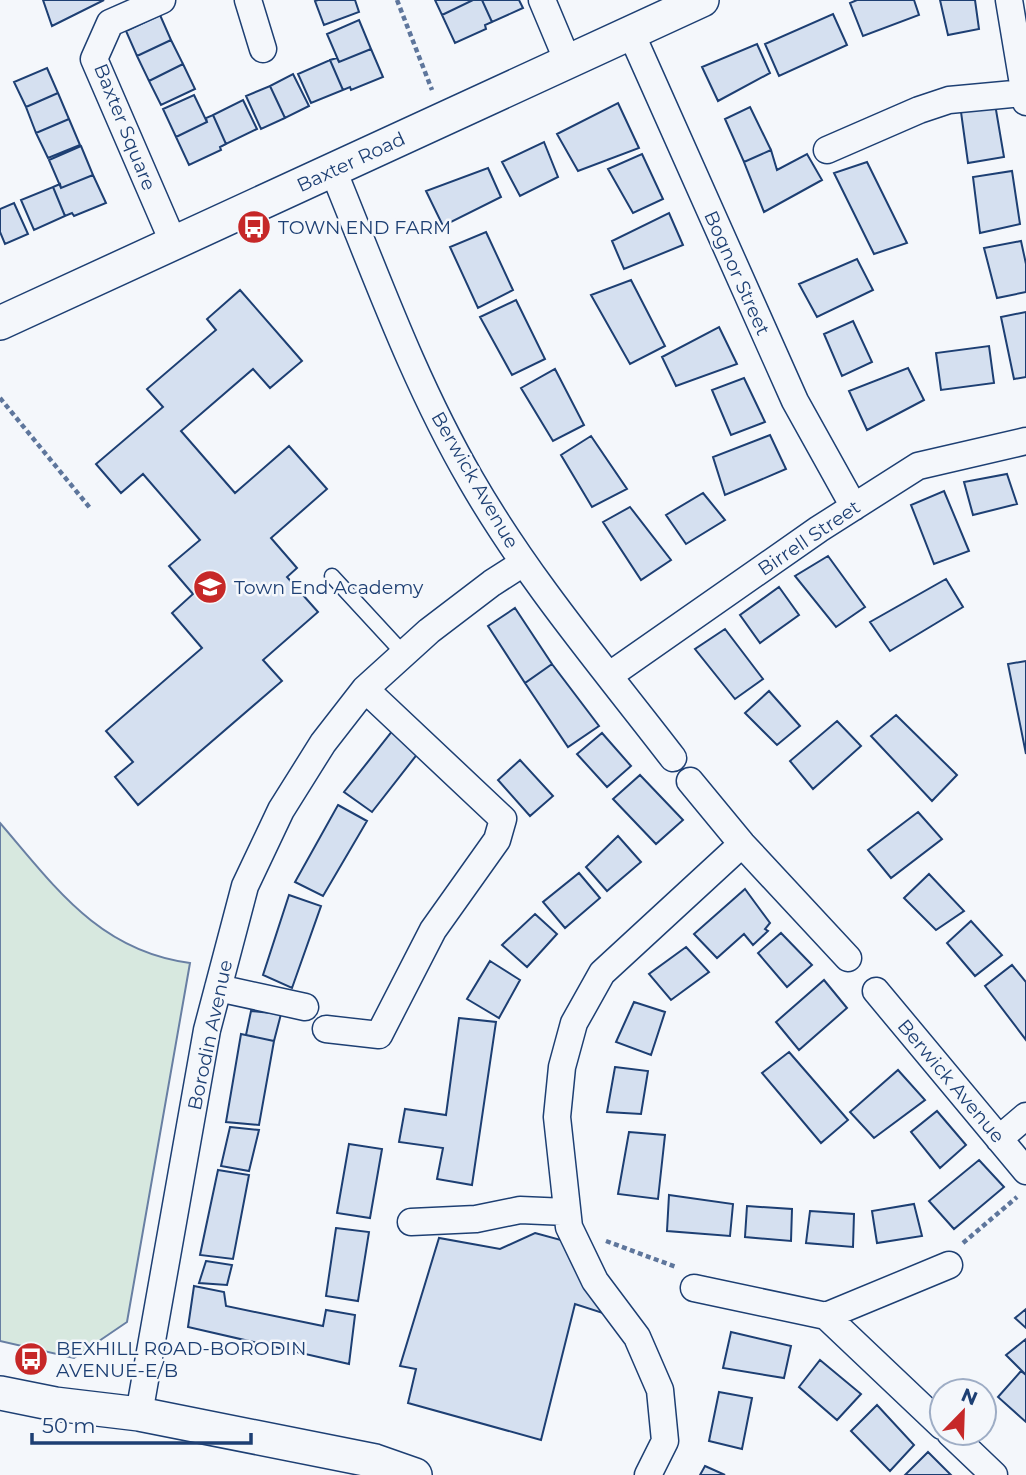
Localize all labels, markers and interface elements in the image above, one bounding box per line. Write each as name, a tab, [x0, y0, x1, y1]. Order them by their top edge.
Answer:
street label: Baxter Square	[89, 60, 161, 194]
street label: Baxter Road	[293, 127, 409, 197]
street label: Bognor Street	[699, 207, 775, 339]
bus stop icon: TOWN END FARM	[235, 208, 273, 246]
place label: TOWN END FARM	[278, 216, 451, 239]
street label: Berwick Avenue	[427, 408, 523, 552]
street label: Birrell Street	[753, 495, 865, 581]
school or university icon: Town End Academy	[191, 568, 229, 606]
place label: Town End Academy	[234, 576, 424, 599]
street label: Borodin Avenue	[183, 958, 237, 1112]
street label: Berwick Avenue	[893, 1015, 1009, 1147]
place label: BEXHILL ROAD-BORODIN AVENUE-E/B	[56, 1337, 307, 1382]
bus stop icon: BEXHILL ROAD-BORODIN AVENUE-E/B	[12, 1340, 50, 1378]
north arrow	[928, 1377, 998, 1447]
text: N	[958, 1383, 981, 1410]
scale bar	[32, 1402, 250, 1446]
text: 50 m	[42, 1413, 96, 1438]

